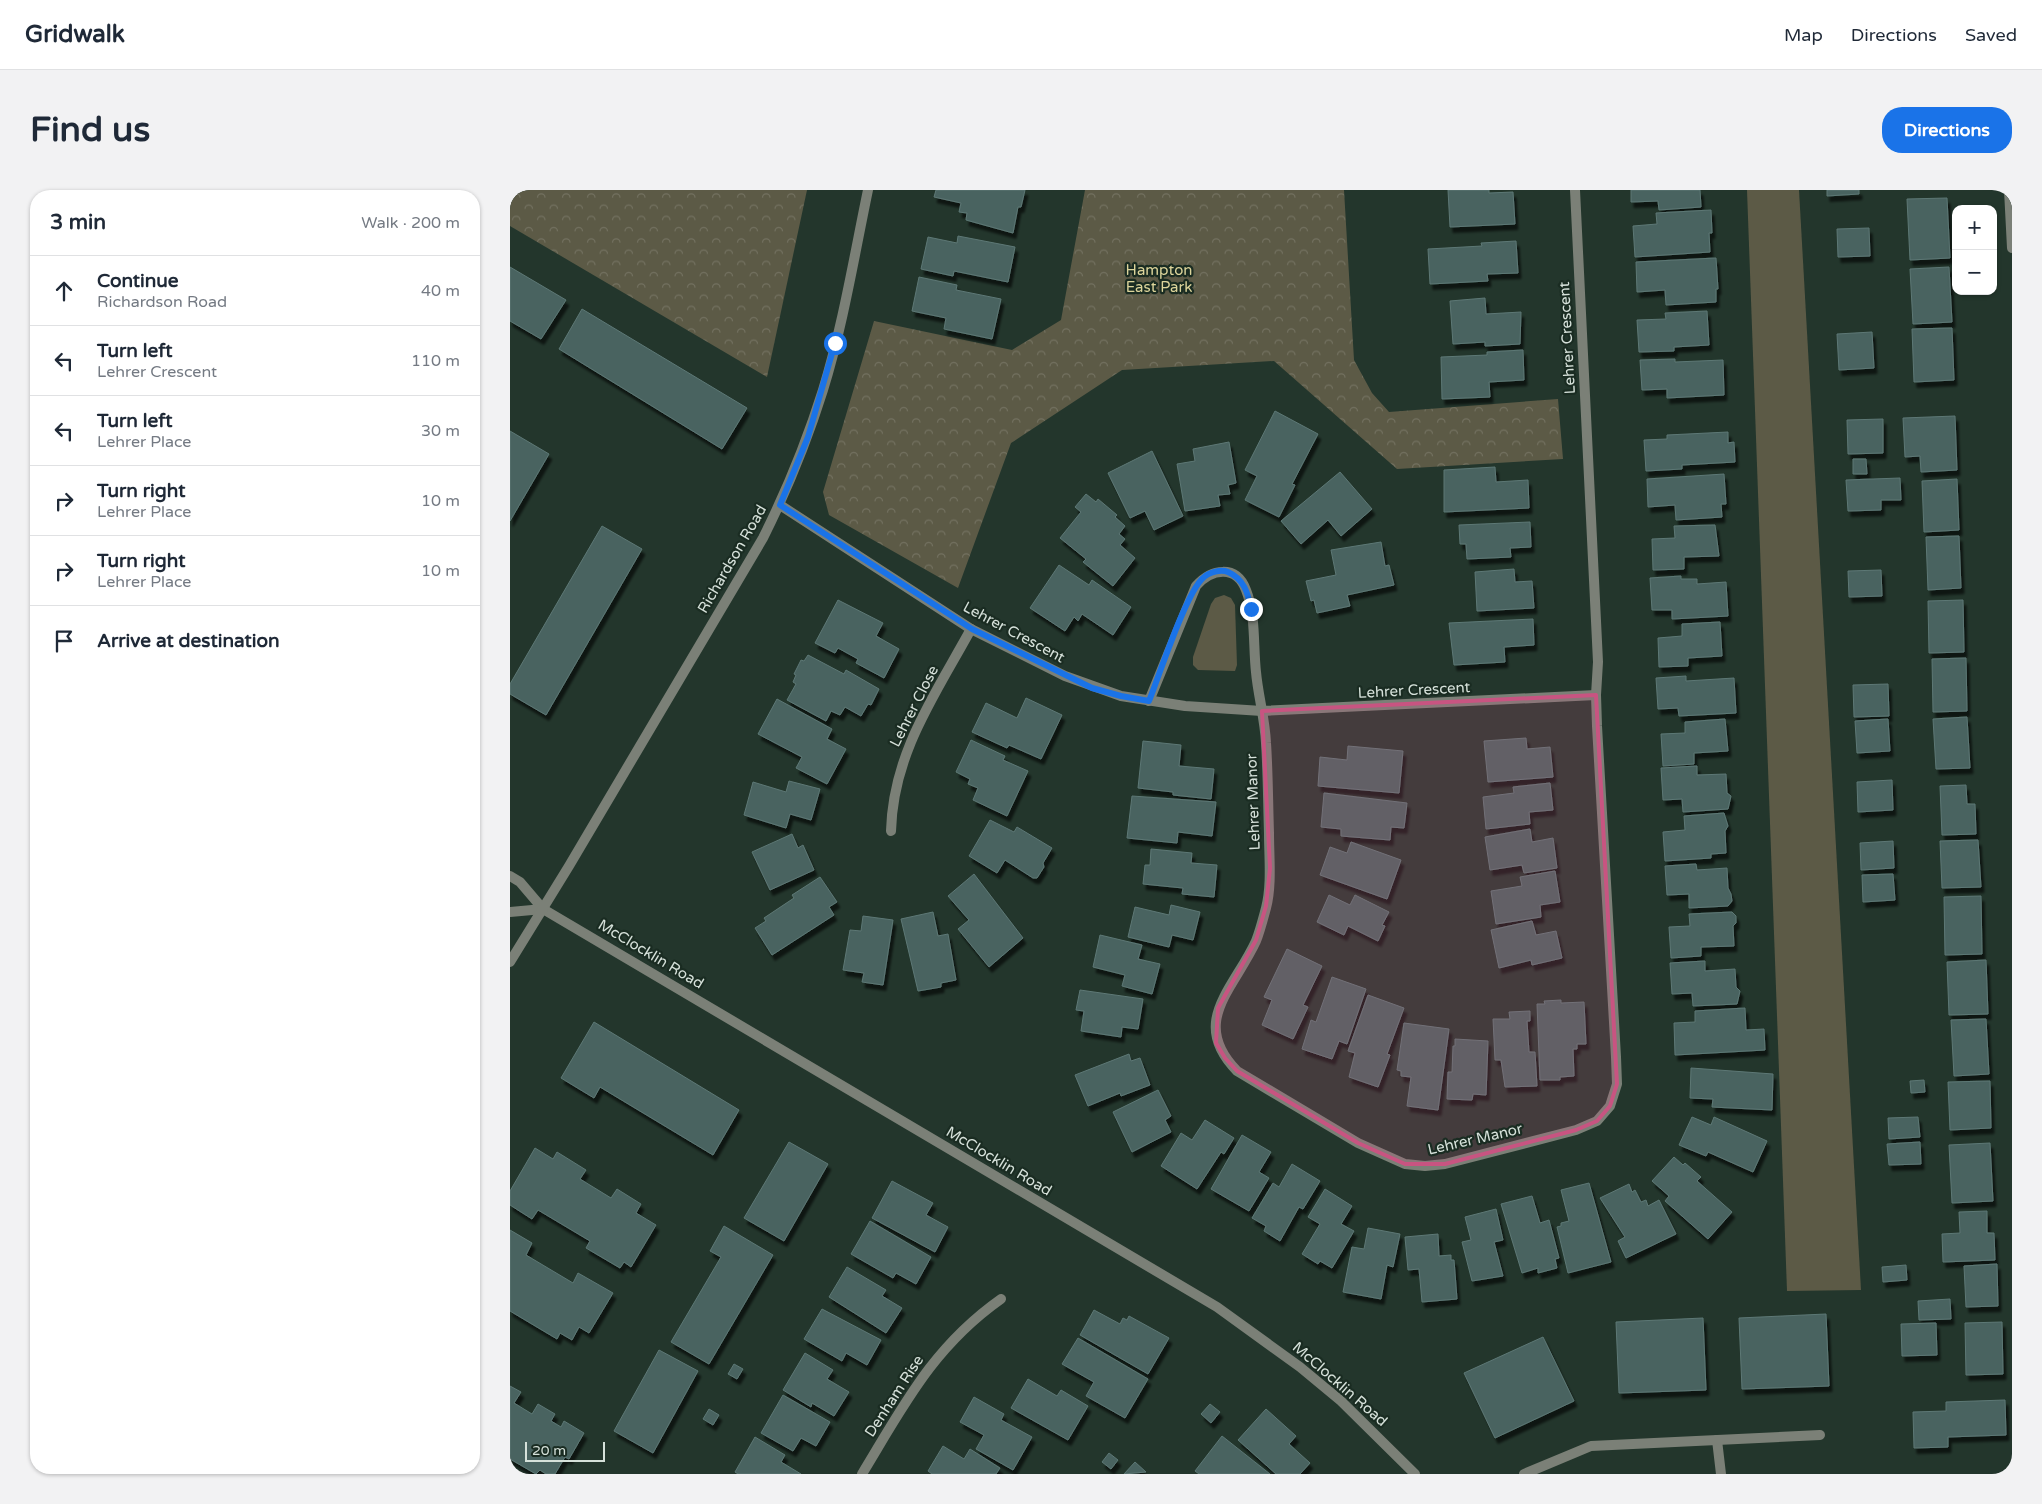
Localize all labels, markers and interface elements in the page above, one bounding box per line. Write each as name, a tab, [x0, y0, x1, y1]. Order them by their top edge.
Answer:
text: Gridwalk	[25, 20, 125, 49]
text: Map	[1784, 24, 1823, 46]
text: Directions	[1851, 24, 1937, 46]
text: Saved	[1965, 24, 2017, 46]
button: Directions	[1882, 107, 2012, 153]
text: Find us	[30, 109, 150, 151]
map controls	[1952, 205, 1997, 295]
button: +	[1952, 205, 1997, 250]
text: 3 min	[50, 210, 106, 235]
text: Walk · 200 m	[361, 213, 460, 233]
button: −	[1952, 250, 1997, 295]
park label: Hampton East Park	[1126, 261, 1192, 296]
text: Continue	[97, 270, 179, 292]
icon: ahead	[50, 277, 78, 305]
text: 40 m	[421, 281, 460, 301]
street label: Lehrer Crescent	[1555, 281, 1579, 395]
text: Richardson Road	[97, 292, 227, 312]
route start	[824, 332, 847, 355]
text: Turn left	[97, 340, 173, 362]
icon: left	[50, 347, 78, 375]
text: 110 m	[411, 351, 460, 371]
text: Lehrer Crescent	[97, 362, 217, 382]
text: Turn left	[97, 410, 173, 432]
icon: left	[50, 417, 78, 445]
text: 30 m	[421, 421, 460, 441]
text: Lehrer Place	[97, 432, 191, 452]
text: Turn right	[97, 480, 185, 502]
icon: right	[50, 487, 78, 515]
text: 10 m	[421, 491, 460, 511]
text: Lehrer Place	[97, 502, 191, 522]
street label: Richardson Road	[694, 502, 770, 616]
text: Turn right	[97, 550, 185, 572]
icon: right	[50, 557, 78, 585]
text: 10 m	[421, 561, 460, 581]
text: Lehrer Place	[97, 572, 191, 592]
street label: Lehrer Crescent	[960, 598, 1068, 666]
route end	[1240, 598, 1263, 621]
icon: arrive	[50, 627, 78, 655]
text: Arrive at destination	[97, 630, 280, 652]
street label: Lehrer Close	[886, 662, 942, 750]
street label: Lehrer Crescent	[1357, 678, 1471, 702]
street label: Lehrer Manor	[1242, 753, 1264, 851]
street label: McClocklin Road	[595, 915, 707, 993]
street label: Lehrer Manor	[1426, 1119, 1524, 1159]
street label: McClocklin Road	[943, 1122, 1055, 1200]
street label: McClocklin Road	[1289, 1338, 1391, 1430]
street label: Denham Rise	[861, 1352, 927, 1440]
scale bar	[525, 1439, 605, 1462]
text: 20 m	[532, 1442, 566, 1459]

